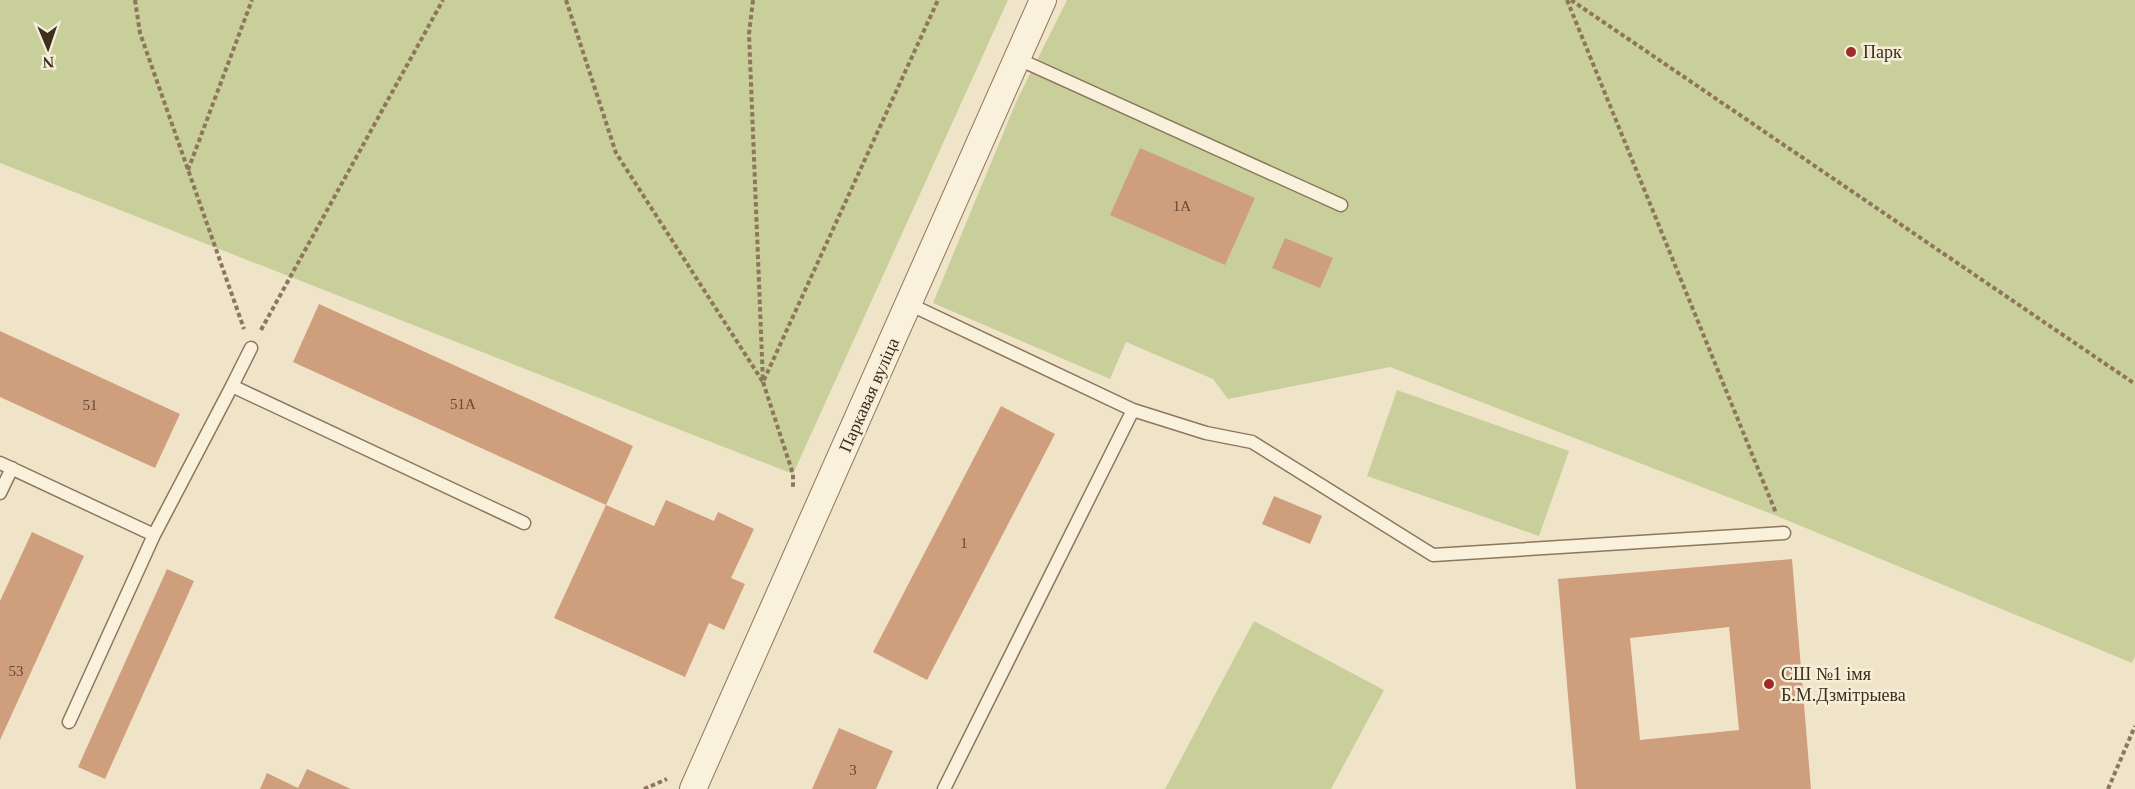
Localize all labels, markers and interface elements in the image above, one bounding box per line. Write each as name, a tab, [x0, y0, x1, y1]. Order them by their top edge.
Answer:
north arrow	[18, 18, 78, 78]
place label: Парк	[1863, 42, 1902, 62]
marker: Парк	[1844, 45, 1858, 59]
text: N	[42, 54, 55, 71]
house number: 1А	[1173, 198, 1191, 214]
street label: Паркавая вуліца	[835, 335, 903, 455]
house number: 51А	[450, 396, 476, 412]
house number: 51	[83, 397, 98, 413]
house number: 1	[960, 535, 968, 551]
house number: 53	[9, 663, 24, 679]
place label: СШ №1 імя Б.М.Дзмітрыева	[1781, 664, 1906, 705]
marker: СШ №1 імя Б.М.Дзмітрыева	[1762, 677, 1776, 691]
house number: 3	[849, 762, 857, 778]

